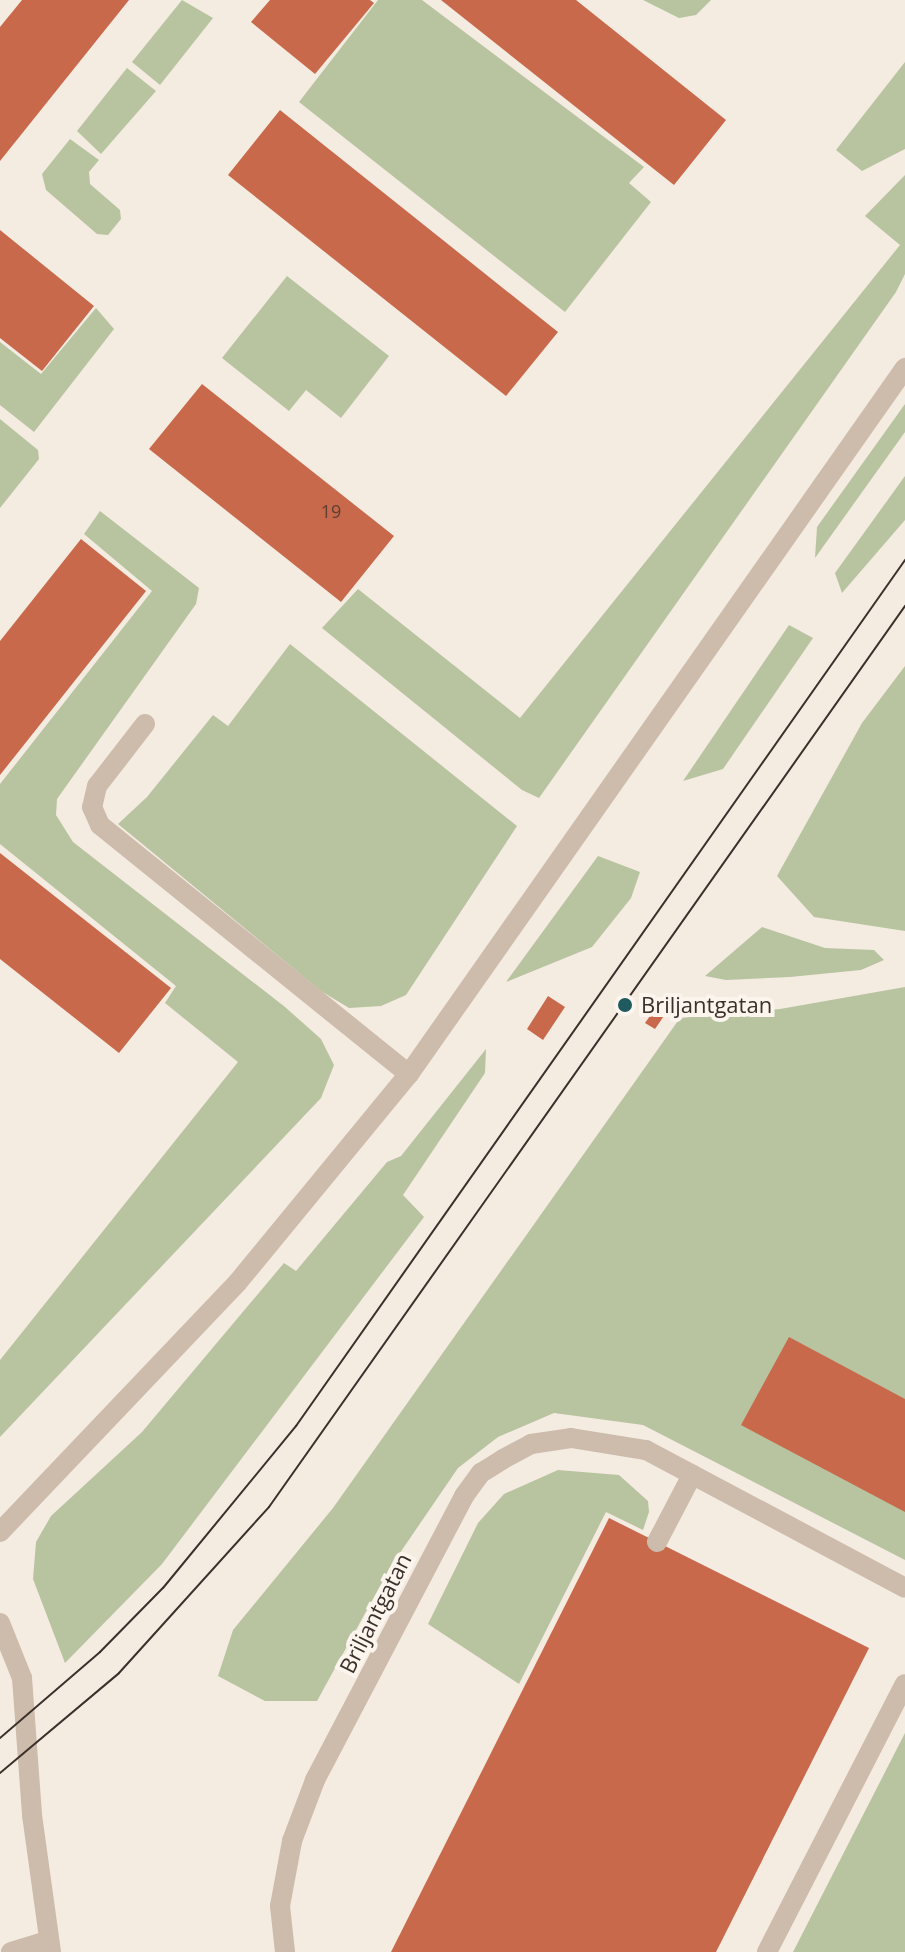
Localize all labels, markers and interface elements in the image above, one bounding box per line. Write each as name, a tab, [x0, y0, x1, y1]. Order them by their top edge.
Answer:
house number: 19	[321, 500, 341, 522]
place label: Briljantgatan	[641, 992, 772, 1018]
marker: Briljantgatan	[616, 996, 634, 1014]
street label: Briljantgatan	[333, 1549, 417, 1677]

